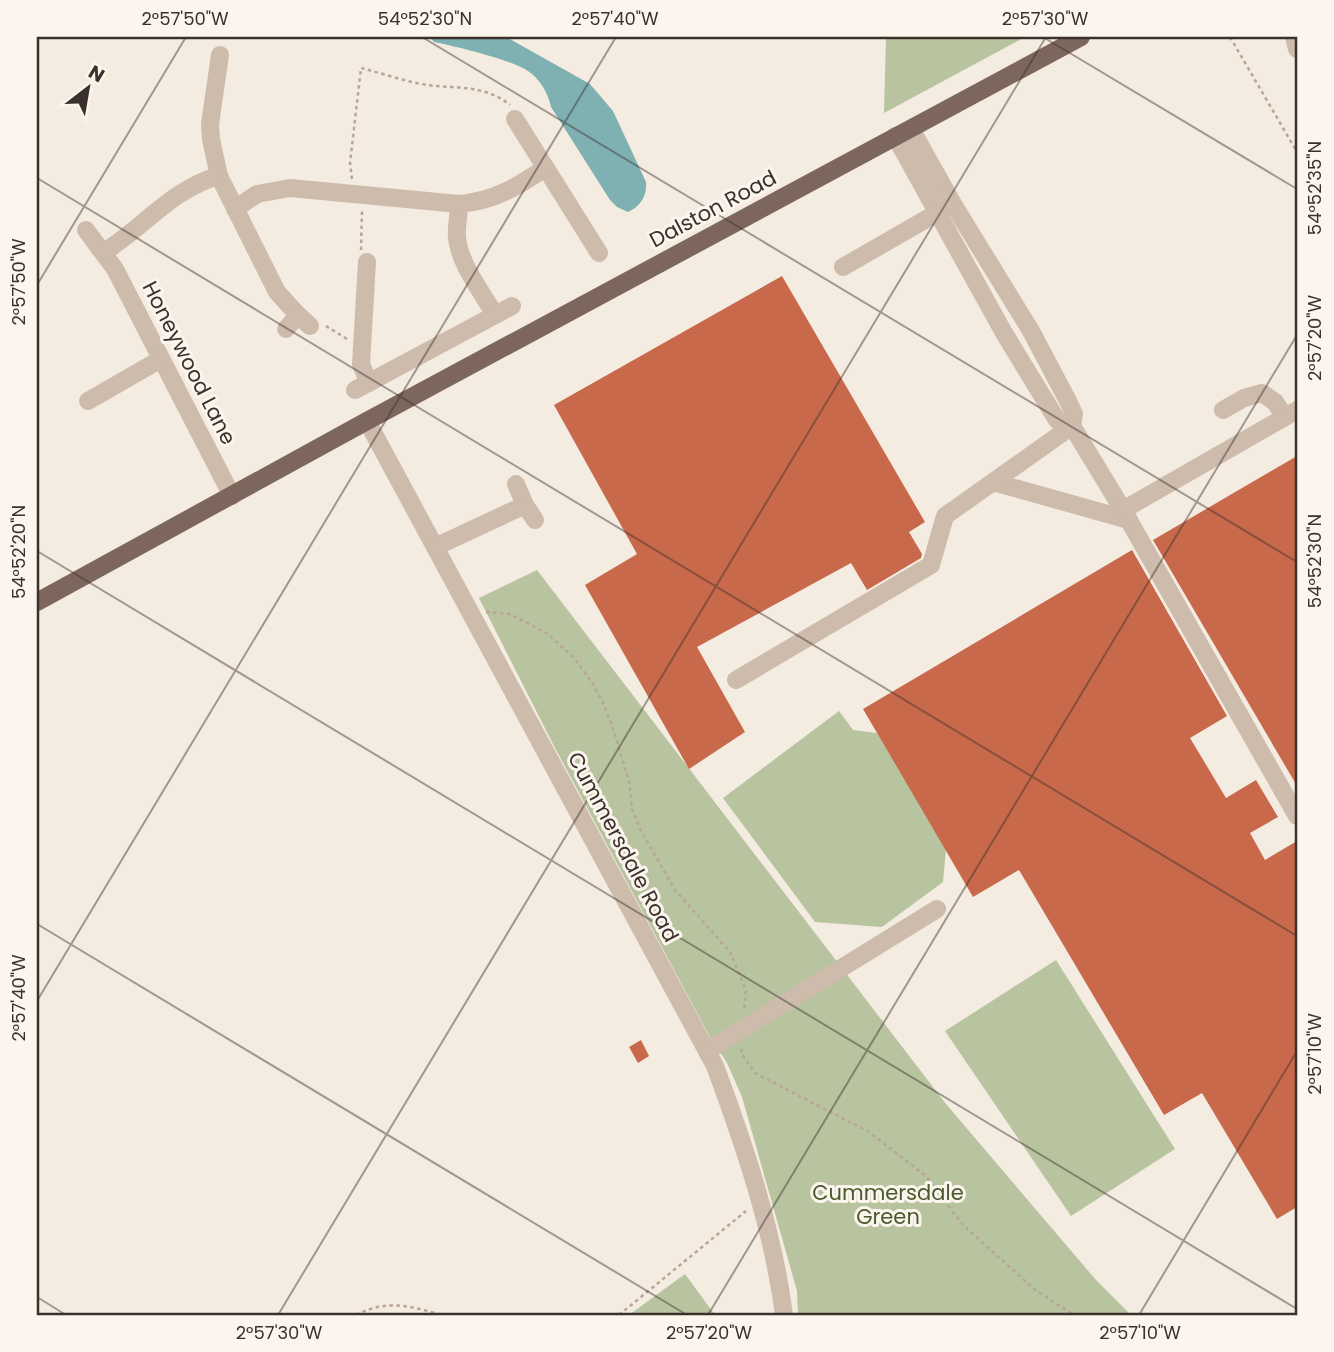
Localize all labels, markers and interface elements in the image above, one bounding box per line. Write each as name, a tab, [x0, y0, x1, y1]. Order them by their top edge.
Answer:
text: 2°57'50"W	[141, 6, 229, 31]
text: 54°52'30"N	[378, 6, 472, 31]
text: 2°57'40"W	[571, 6, 659, 31]
text: 2°57'30"W	[1002, 6, 1089, 31]
north arrow	[52, 52, 122, 122]
text: N	[83, 59, 110, 89]
text: 54°52'35"N	[1302, 141, 1327, 235]
street label: Dalston Road	[644, 163, 781, 254]
text: 2°57'50"W	[6, 238, 31, 326]
street label: Honeywood Lane	[136, 276, 243, 449]
text: 2°57'20"W	[1302, 294, 1327, 381]
text: 54°52'20"N	[6, 505, 31, 599]
text: 54°52'30"N	[1302, 514, 1327, 608]
street label: Cummersdale Road	[561, 747, 686, 947]
text: 2°57'40"W	[6, 954, 31, 1042]
text: 2°57'10"W	[1302, 1013, 1327, 1095]
park label: Cummersdale Green	[812, 1178, 964, 1231]
text: 2°57'30"W	[236, 1320, 323, 1345]
text: 2°57'20"W	[666, 1320, 753, 1345]
text: 2°57'10"W	[1099, 1320, 1181, 1345]

